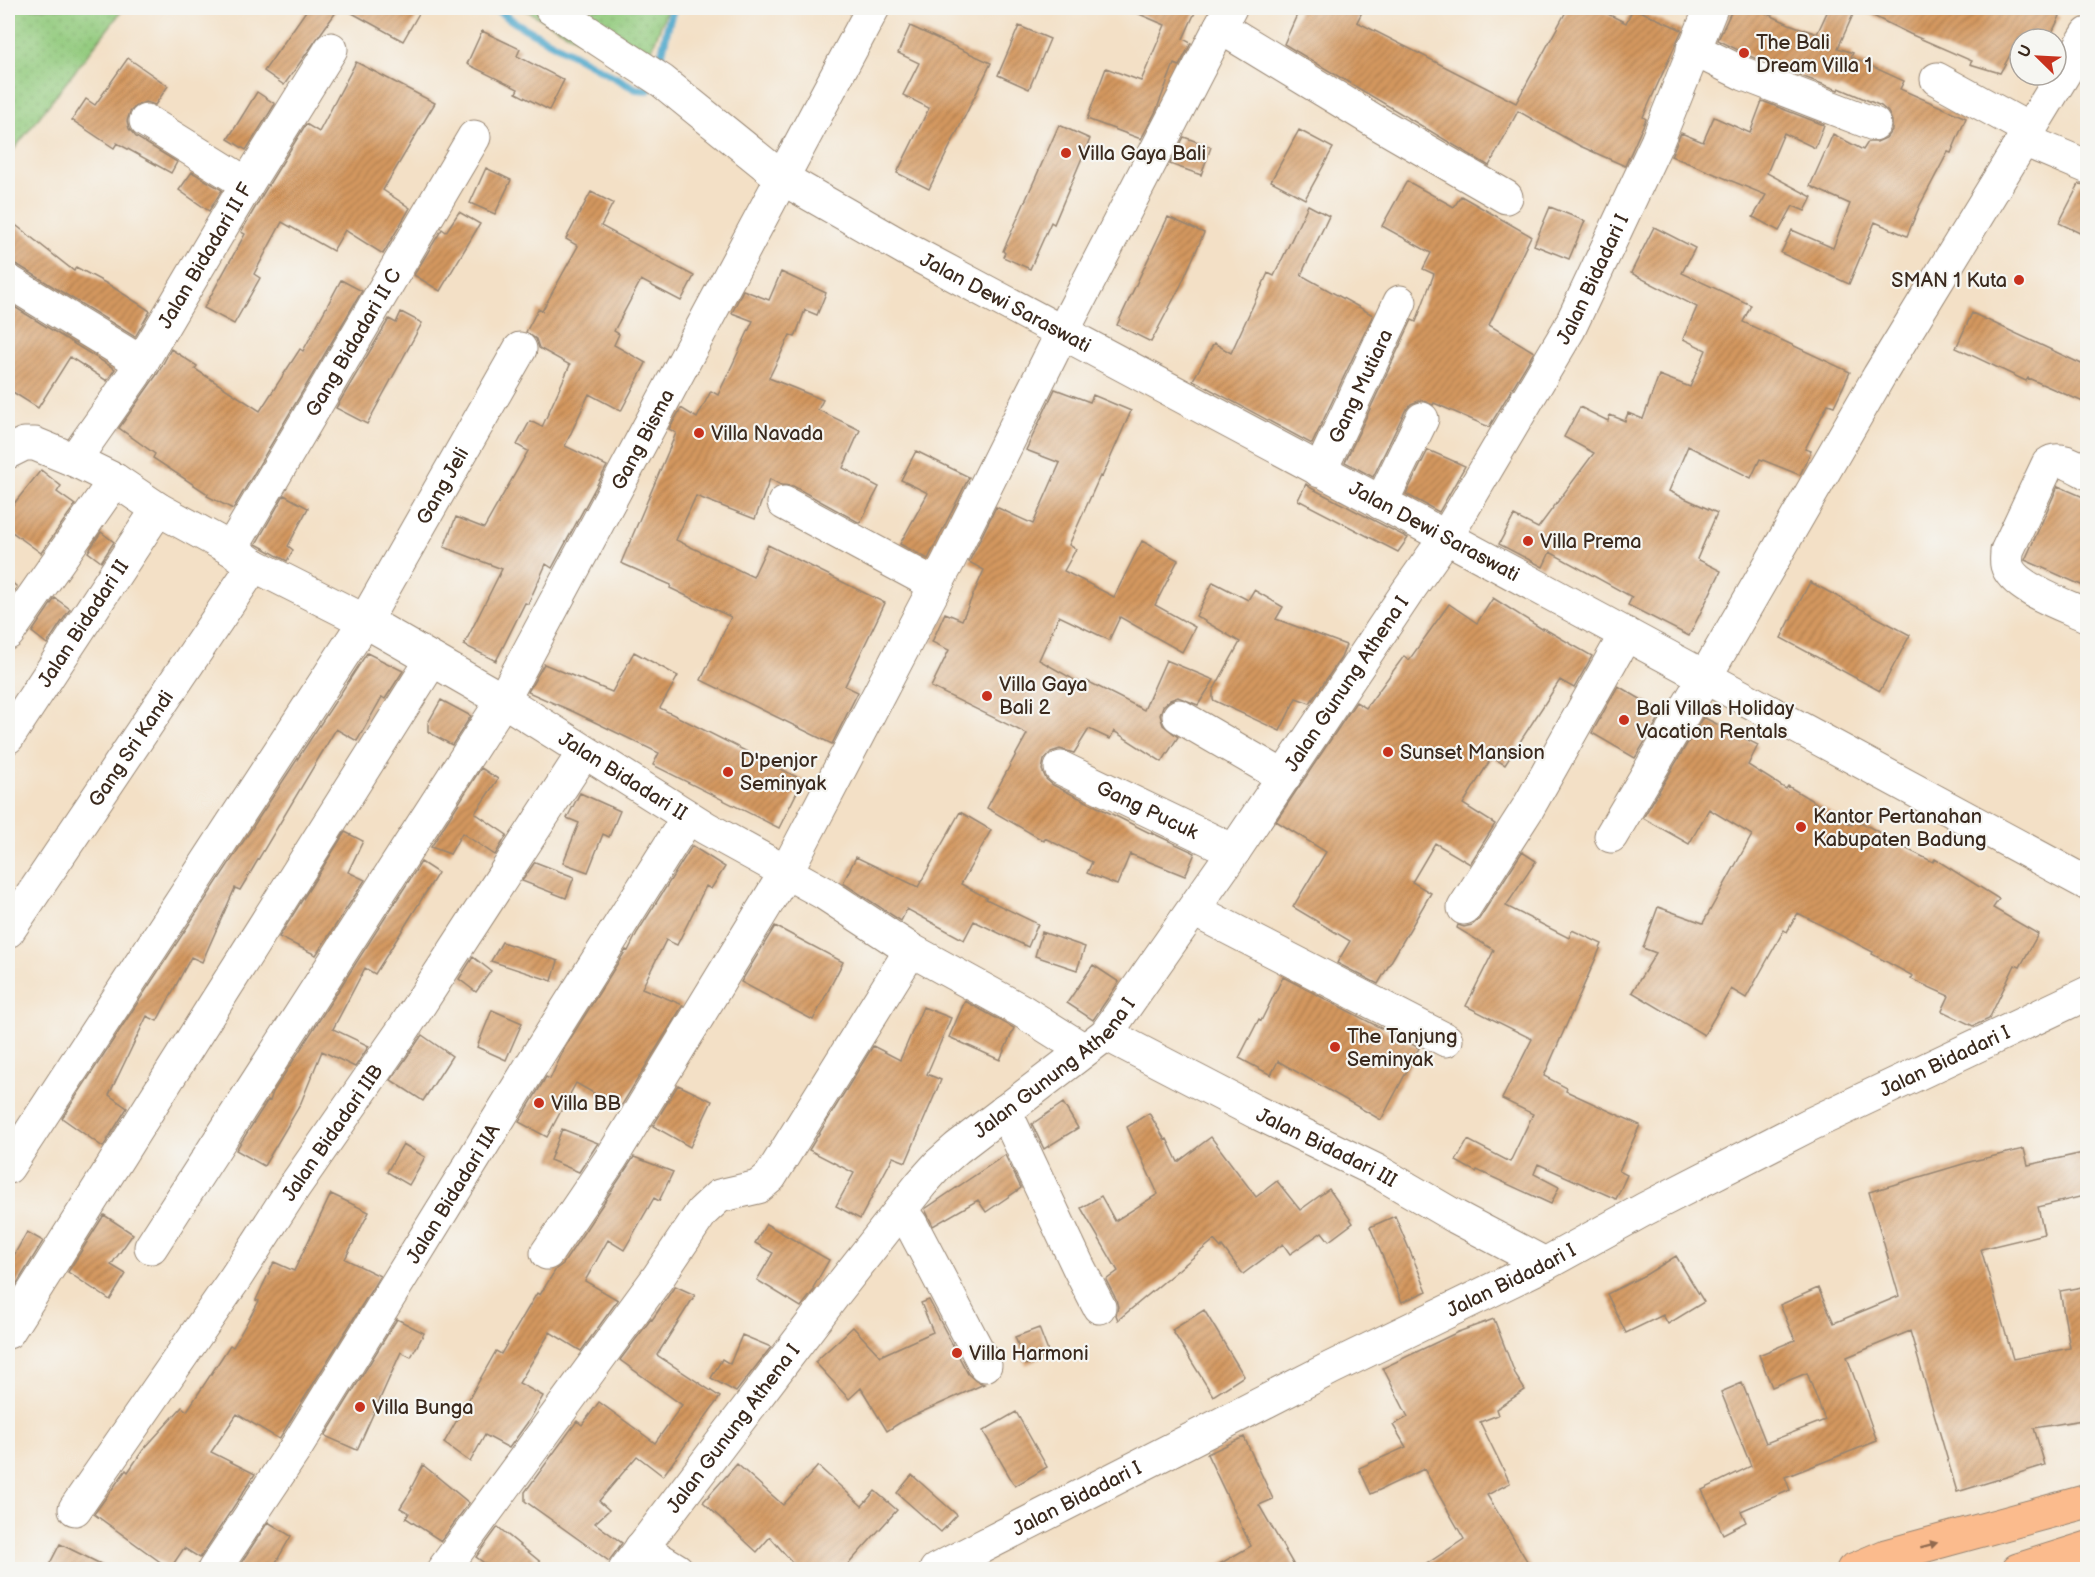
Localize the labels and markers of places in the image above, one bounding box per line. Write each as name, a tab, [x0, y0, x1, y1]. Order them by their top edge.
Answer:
place label: The Bali Dream Villa 1	[1756, 31, 1872, 78]
marker: The Bali Dream Villa 1	[1737, 46, 1751, 60]
place label: Villa Gaya Bali	[1078, 142, 1206, 166]
marker: Villa Gaya Bali	[1059, 146, 1073, 160]
place label: SMAN 1 Kuta	[1891, 269, 2007, 293]
marker: SMAN 1 Kuta	[2012, 273, 2026, 287]
place label: Villa Navada	[711, 422, 823, 446]
marker: Villa Navada	[692, 426, 706, 440]
place label: Villa Prema	[1540, 530, 1642, 554]
marker: Villa Prema	[1521, 534, 1535, 548]
place label: Villa Gaya Bali 2	[999, 673, 1088, 720]
marker: Villa Gaya Bali 2	[980, 689, 994, 703]
place label: Bali Villas Holiday Vacation Rentals	[1636, 697, 1794, 744]
marker: Bali Villas Holiday Vacation Rentals	[1617, 713, 1631, 727]
place label: Sunset Mansion	[1400, 741, 1545, 765]
marker: Sunset Mansion	[1381, 745, 1395, 759]
place label: D'penjor Seminyak	[740, 749, 826, 796]
marker: D'penjor Seminyak	[721, 765, 735, 779]
place label: Kantor Pertanahan Kabupaten Badung	[1813, 805, 1987, 852]
marker: Kantor Pertanahan Kabupaten Badung	[1794, 820, 1808, 834]
place label: The Tanjung Seminyak	[1347, 1025, 1457, 1072]
marker: The Tanjung Seminyak	[1328, 1040, 1342, 1054]
place label: Villa BB	[551, 1092, 621, 1116]
marker: Villa BB	[532, 1096, 546, 1110]
place label: Villa Harmoni	[969, 1342, 1089, 1366]
marker: Villa Harmoni	[950, 1346, 964, 1360]
place label: Villa Bunga	[372, 1396, 474, 1420]
marker: Villa Bunga	[353, 1400, 367, 1414]

